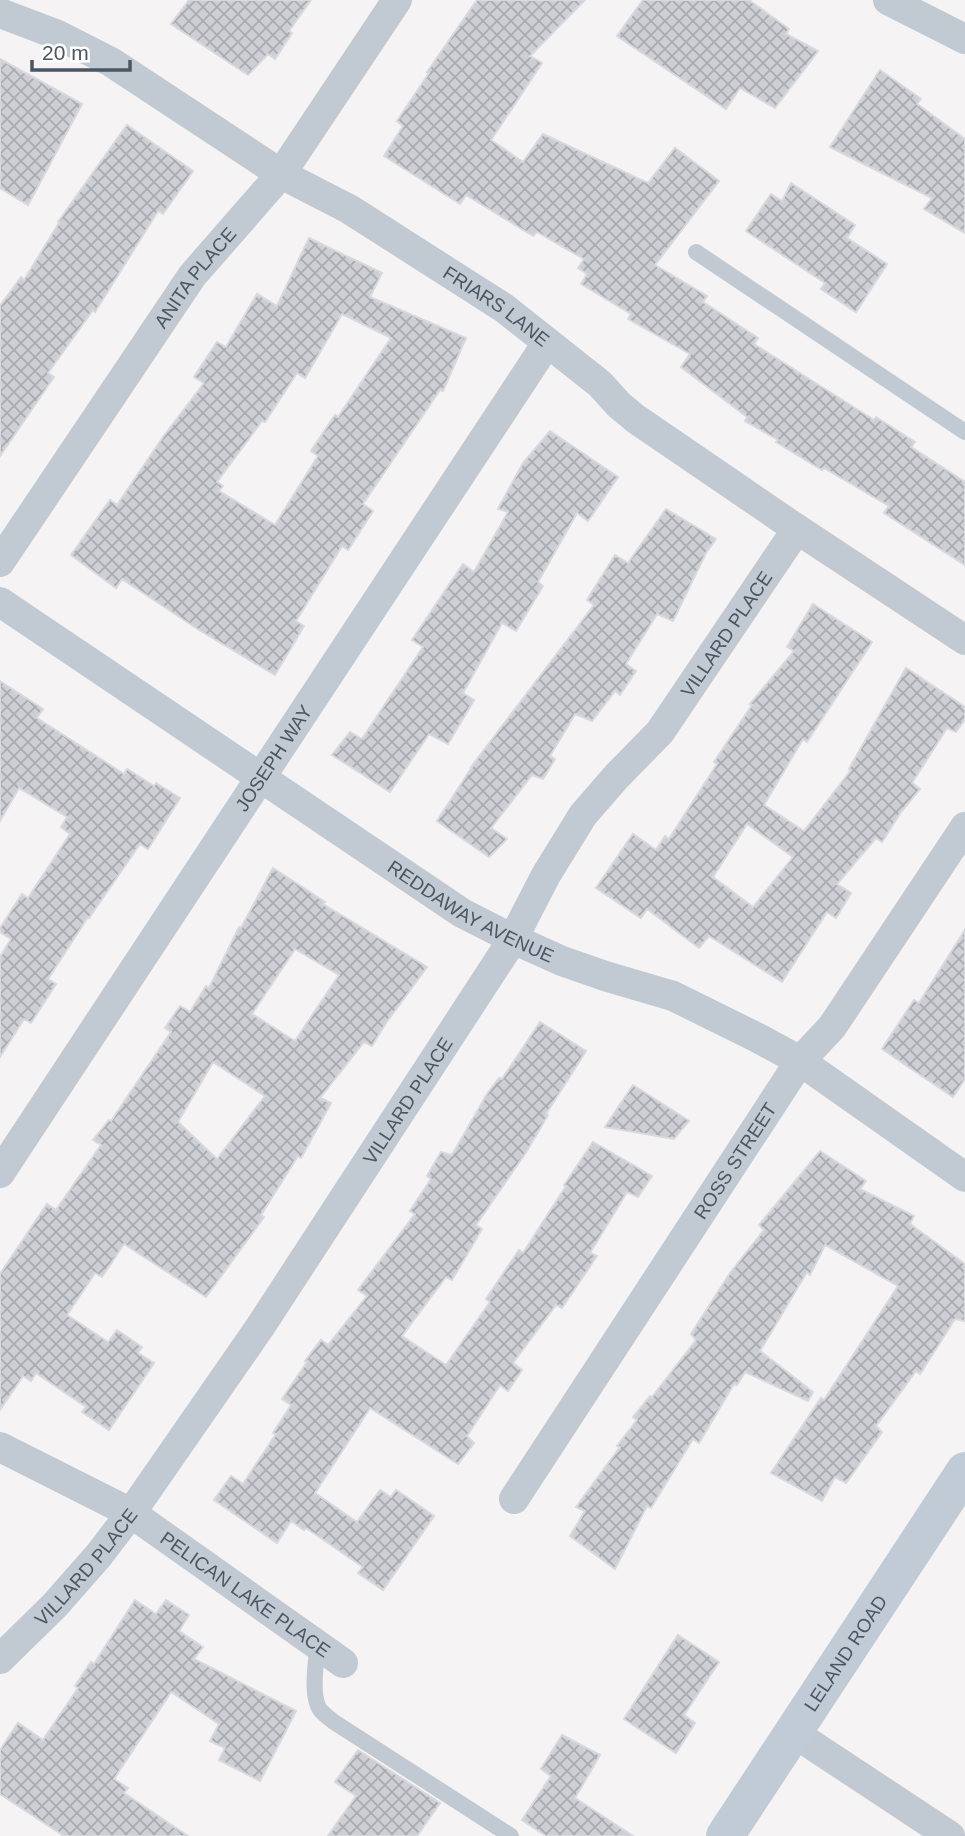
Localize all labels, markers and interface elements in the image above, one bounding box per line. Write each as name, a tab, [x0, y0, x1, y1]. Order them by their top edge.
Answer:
scale bar	[32, 28, 130, 72]
text: 20 m	[42, 41, 89, 64]
street label: ANITA PLACE	[150, 223, 240, 332]
street label: FRIARS LANE	[439, 262, 553, 351]
street label: VILLARD PLACE	[677, 568, 776, 701]
street label: JOSEPH WAY	[231, 701, 317, 815]
street label: REDDAWAY AVENUE	[384, 856, 557, 967]
street label: VILLARD PLACE	[359, 1034, 457, 1168]
street label: ROSS STREET	[690, 1099, 781, 1223]
street label: VILLARD PLACE	[30, 1505, 142, 1630]
street label: PELICAN LAKE PLACE	[156, 1527, 334, 1662]
street label: LELAND ROAD	[800, 1591, 891, 1715]

